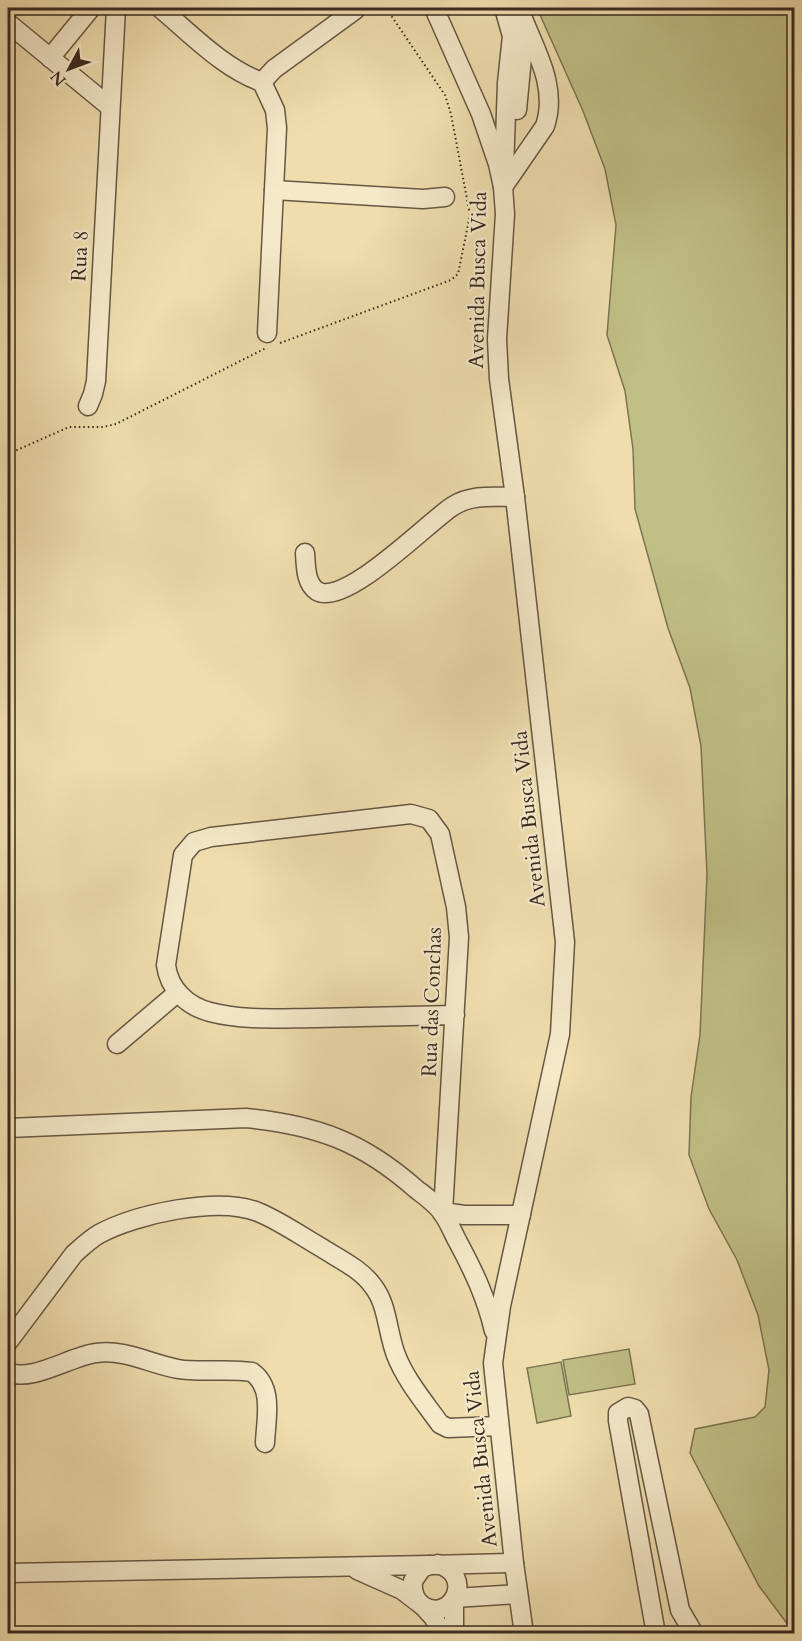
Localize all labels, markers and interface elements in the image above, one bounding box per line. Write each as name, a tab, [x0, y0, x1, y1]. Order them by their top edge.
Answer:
north arrow	[39, 39, 99, 99]
text: N	[46, 66, 71, 91]
street label: Avenida Busca Vida	[462, 191, 494, 369]
street label: Rua 8	[64, 230, 96, 282]
street label: Avenida Busca Vida	[505, 729, 553, 909]
street label: Rua das Conchas	[415, 926, 449, 1078]
street label: Avenida Busca Vida	[457, 1369, 505, 1549]

